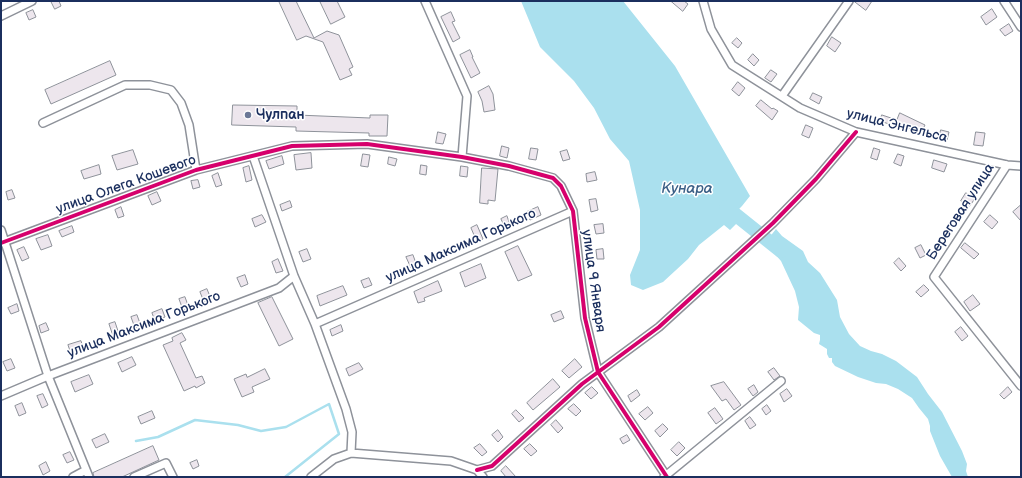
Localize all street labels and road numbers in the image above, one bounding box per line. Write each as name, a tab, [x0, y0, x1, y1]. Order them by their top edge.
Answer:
street label: улица Энгельса	[845, 105, 949, 147]
street label: улица Олега Кошевого	[54, 152, 198, 218]
street label: Береговая улица	[924, 161, 998, 263]
street label: улица Максима Горького	[383, 205, 539, 287]
street label: улица 9 Января	[577, 229, 609, 333]
street label: улица Максима Горького	[65, 288, 223, 362]

